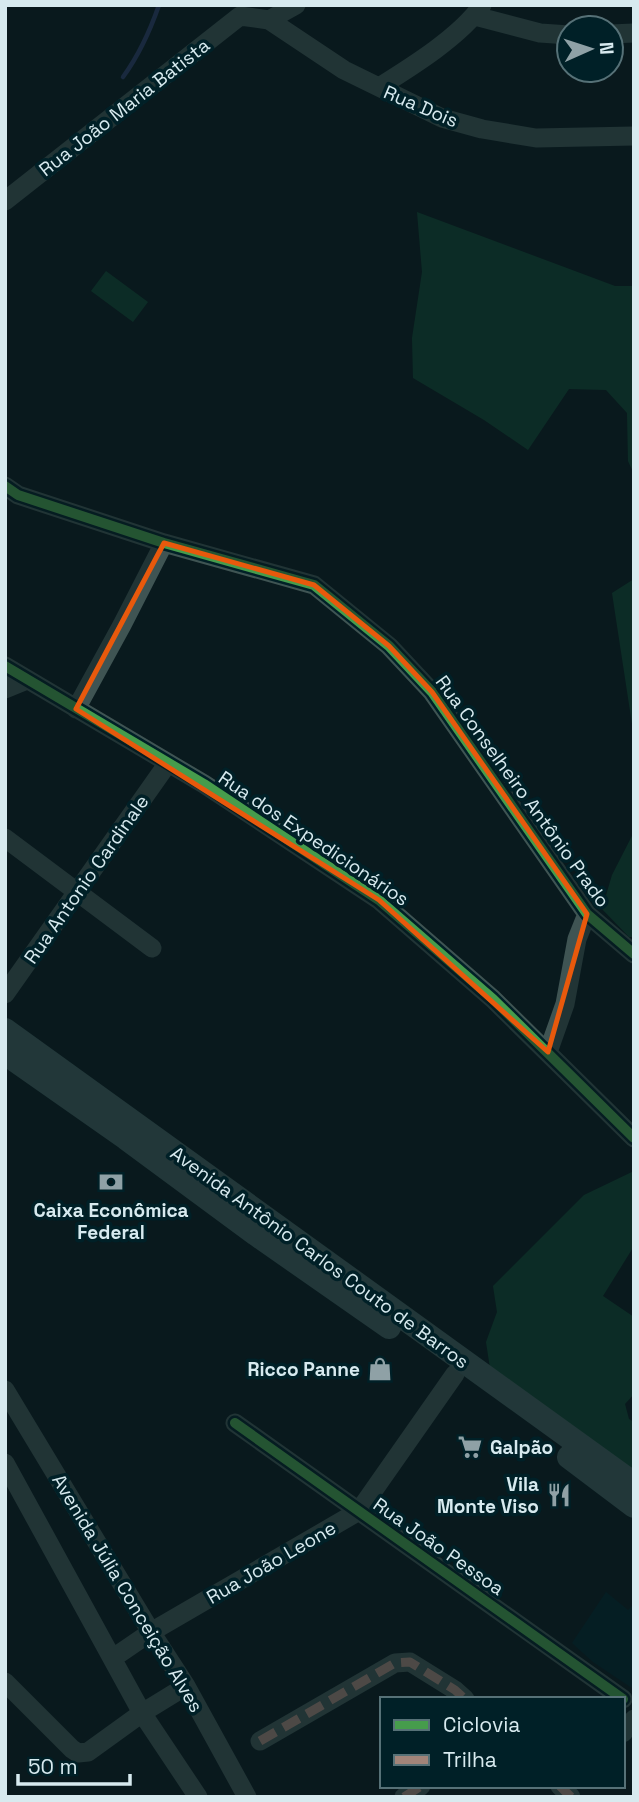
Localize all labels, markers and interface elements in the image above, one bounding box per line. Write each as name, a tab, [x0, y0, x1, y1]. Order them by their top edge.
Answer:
north arrow	[555, 14, 625, 84]
street label: Rua João Maria Batista	[34, 33, 215, 182]
text: N	[594, 41, 619, 55]
street label: Rua Dois	[380, 80, 462, 133]
street label: Rua Conselheiro Antônio Prado	[430, 670, 615, 912]
street label: Rua dos Expedicionários	[214, 765, 414, 912]
street label: Rua Antonio Cardinale	[19, 790, 154, 969]
street label: Avenida Antônio Carlos Couto de Barros	[166, 1141, 474, 1374]
bank icon: Caixa Econômica Federal	[97, 1168, 125, 1196]
place label: Caixa Econômica Federal	[33, 1198, 189, 1245]
shop icon: Ricco Panne	[366, 1355, 394, 1383]
place label: Ricco Panne	[248, 1357, 360, 1382]
supermarket icon: Galpão	[456, 1433, 484, 1461]
place label: Galpão	[490, 1435, 553, 1460]
street label: Avenida Júlia Conceição Alves	[46, 1470, 209, 1717]
place label: Vila Monte Viso	[437, 1472, 539, 1519]
restaurant icon: Vila Monte Viso	[545, 1481, 573, 1509]
street label: Rua João Pessoa	[368, 1492, 509, 1601]
street label: Rua João Leone	[202, 1515, 340, 1610]
legend	[380, 1697, 625, 1788]
text: Ciclovia	[443, 1711, 520, 1738]
scale bar	[18, 1742, 130, 1786]
text: Trilha	[443, 1746, 497, 1773]
text: 50 m	[28, 1753, 78, 1780]

